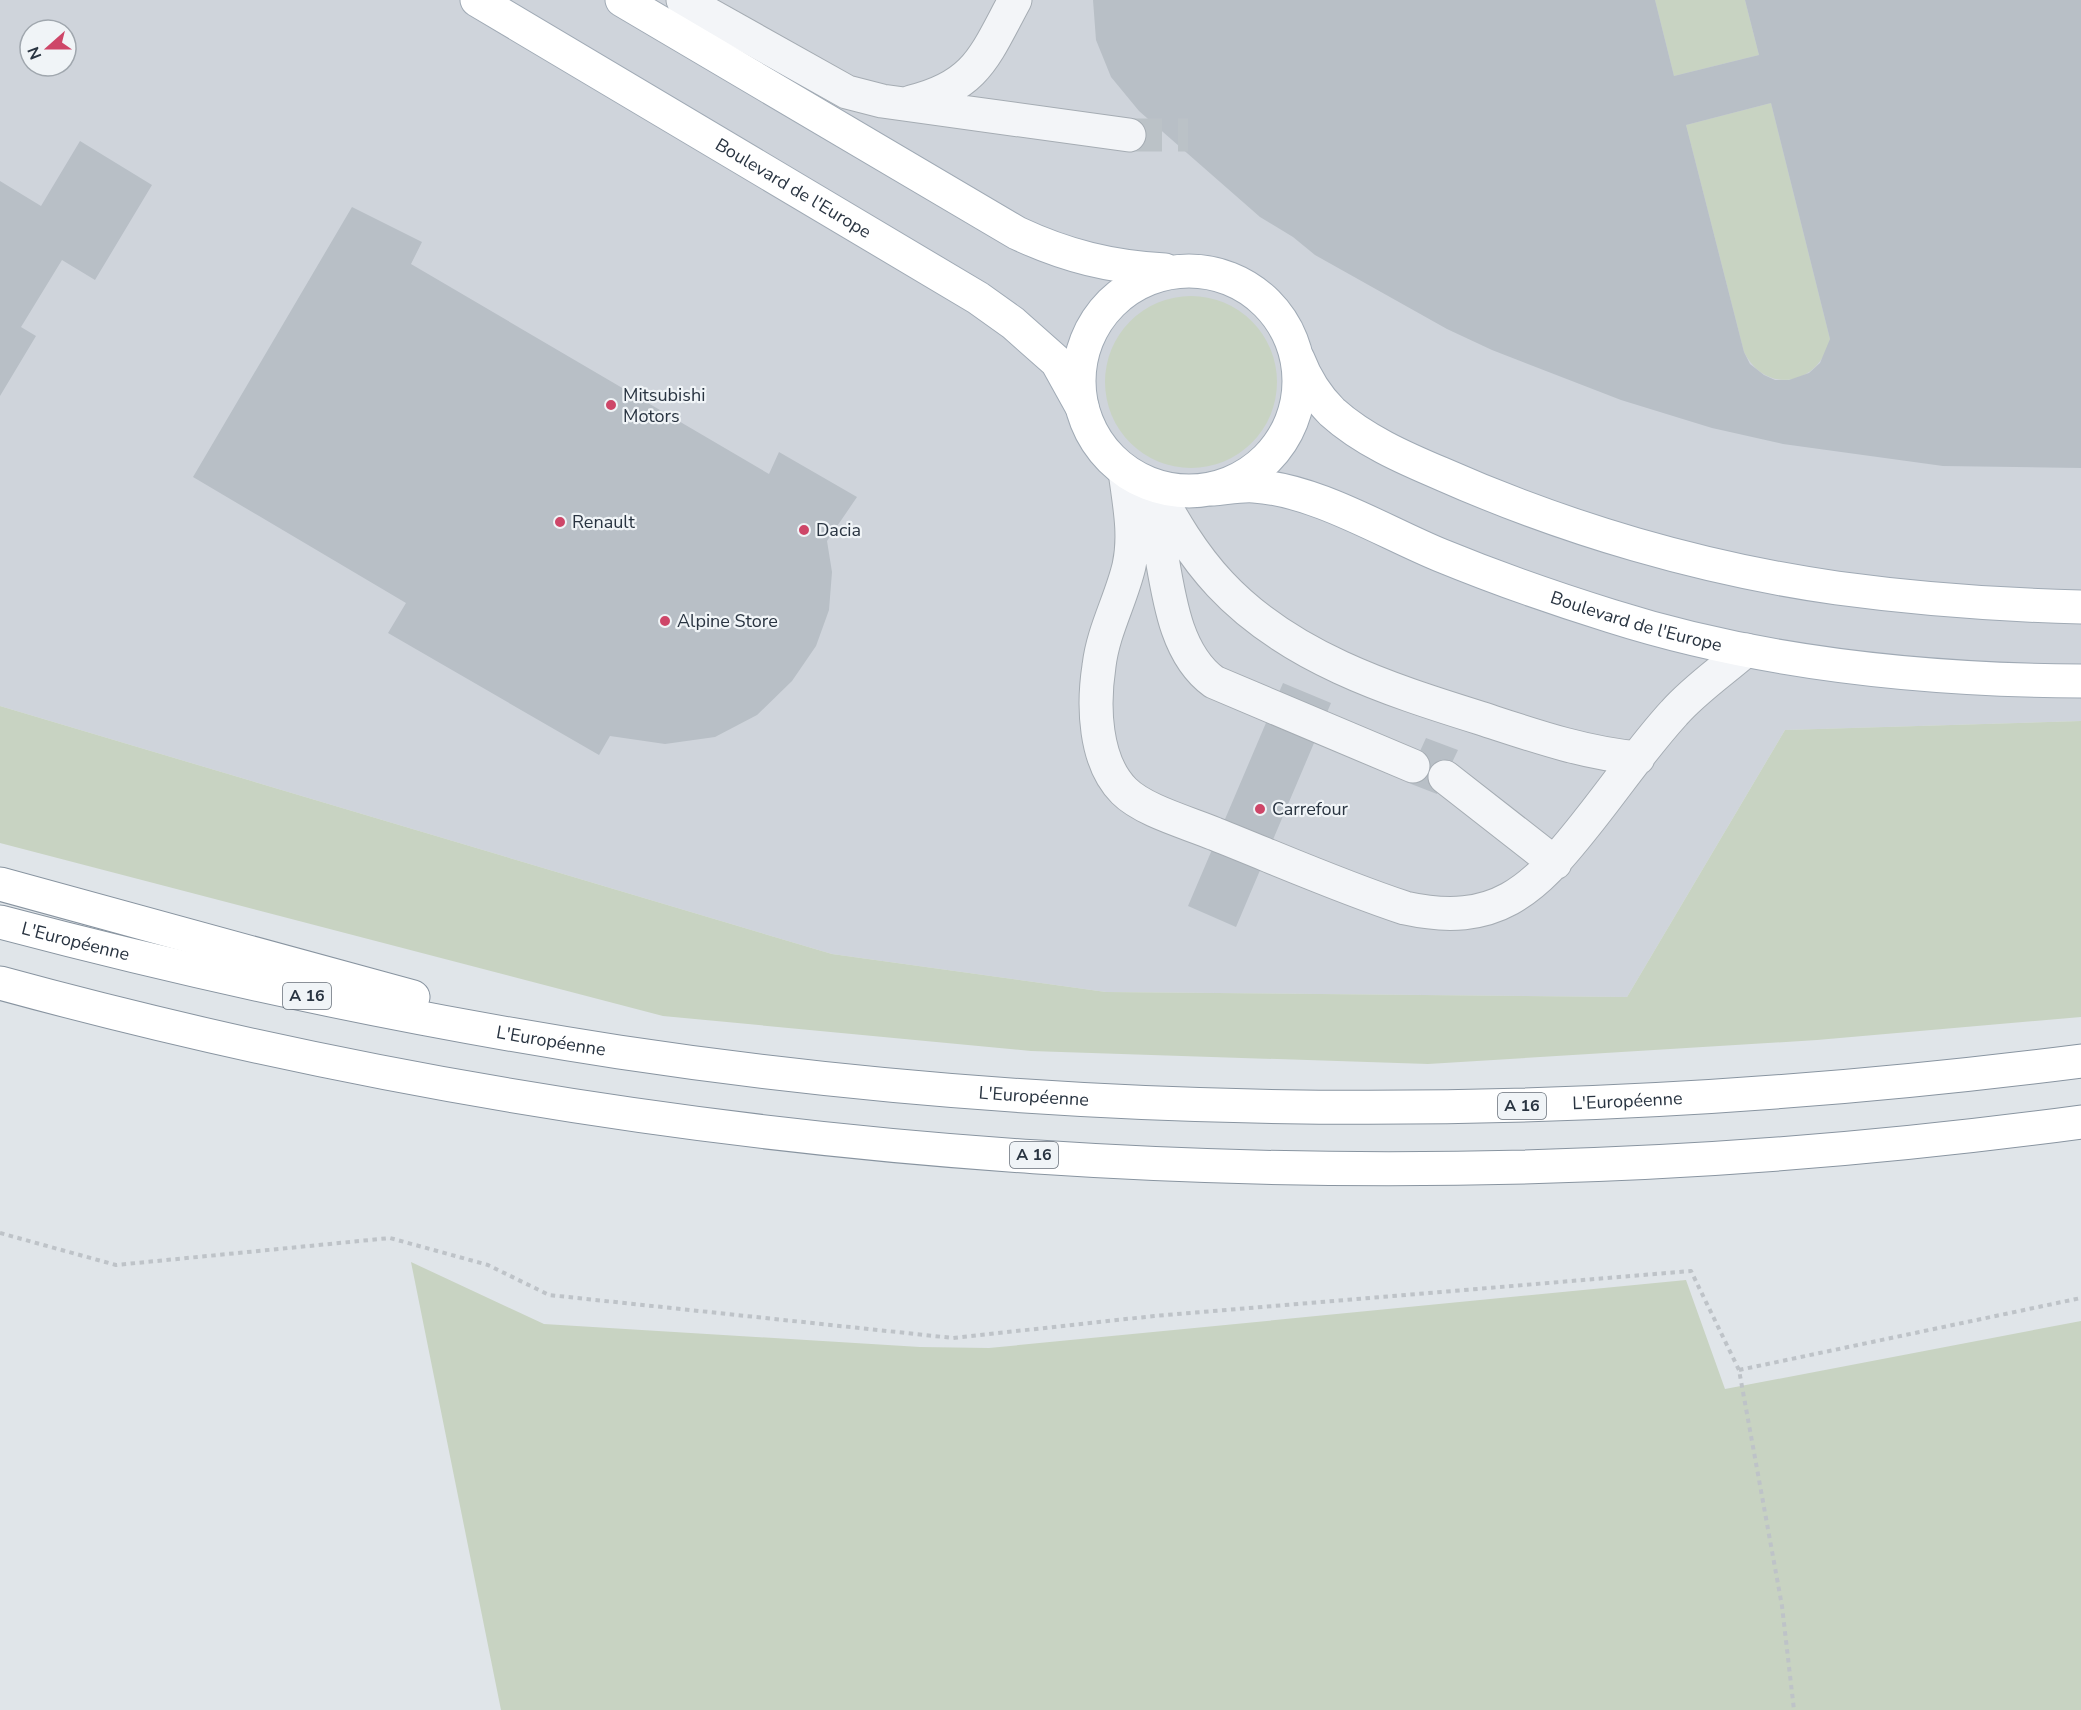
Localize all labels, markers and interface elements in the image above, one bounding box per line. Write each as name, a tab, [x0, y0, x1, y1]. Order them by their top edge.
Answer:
north arrow	[18, 18, 78, 78]
text: N	[23, 43, 47, 63]
street label: Boulevard de l'Europe	[711, 132, 876, 244]
place label: Mitsubishi Motors	[623, 383, 705, 428]
marker: Mitsubishi Motors	[604, 398, 618, 412]
place label: Renault	[572, 510, 635, 534]
marker: Renault	[553, 515, 567, 529]
place label: Dacia	[816, 518, 861, 542]
marker: Dacia	[797, 523, 811, 537]
street label: Boulevard de l'Europe	[1547, 585, 1724, 657]
place label: Alpine Store	[677, 609, 778, 633]
marker: Alpine Store	[658, 614, 672, 628]
place label: Carrefour	[1272, 797, 1349, 821]
marker: Carrefour	[1253, 802, 1267, 816]
street label: L'Européenne	[19, 916, 132, 966]
road number: A 16	[283, 983, 331, 1009]
street label: L'Européenne	[495, 1020, 607, 1062]
street label: L'Européenne	[978, 1081, 1089, 1112]
street label: L'Européenne	[1572, 1086, 1683, 1115]
road number: A 16	[1498, 1093, 1546, 1119]
road number: A 16	[1010, 1142, 1058, 1168]

